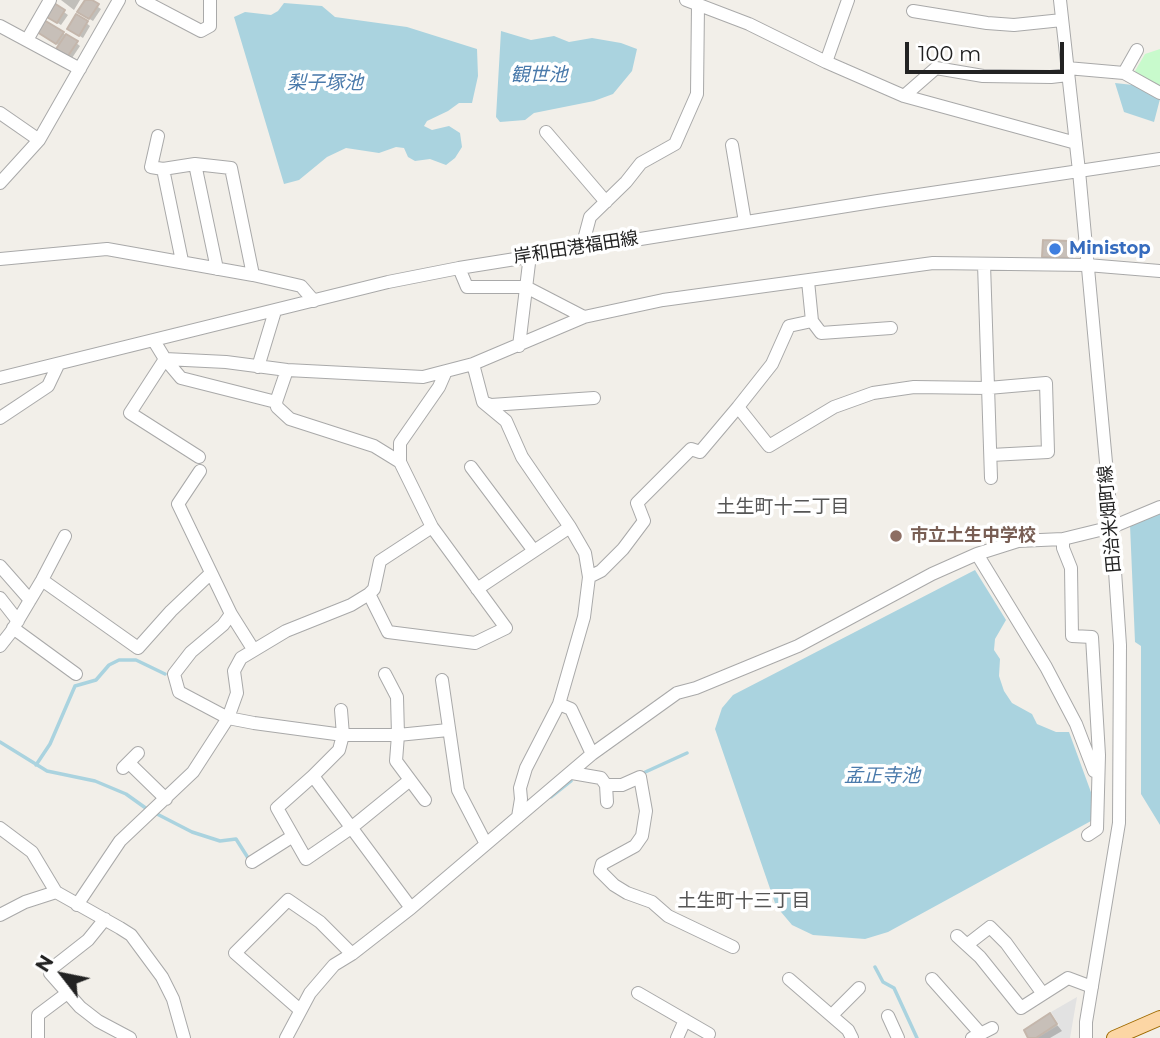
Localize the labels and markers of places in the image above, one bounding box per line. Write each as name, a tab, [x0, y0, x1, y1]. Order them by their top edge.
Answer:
place label: Ministop	[1069, 238, 1151, 260]
marker: Ministop	[1047, 241, 1063, 257]
place label: 市立土生中学校	[910, 525, 1036, 547]
marker: 市立土生中学校	[888, 528, 904, 544]

